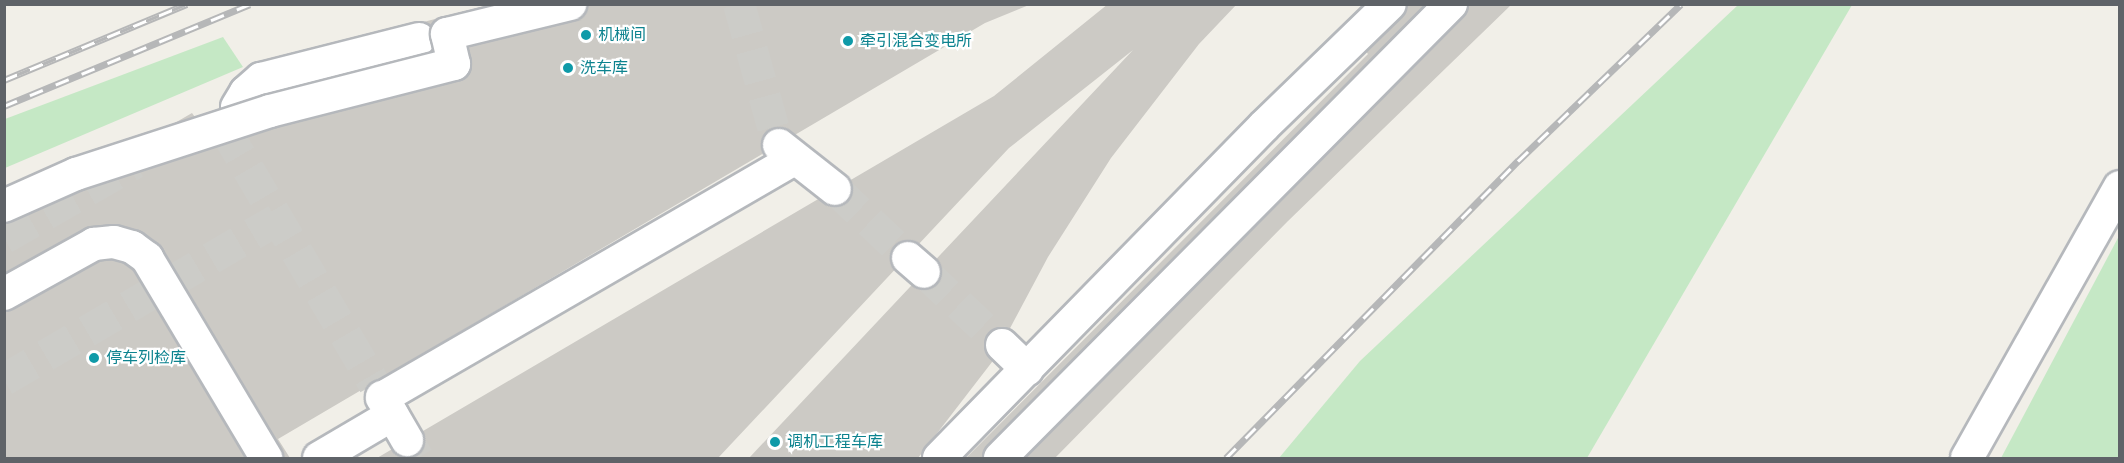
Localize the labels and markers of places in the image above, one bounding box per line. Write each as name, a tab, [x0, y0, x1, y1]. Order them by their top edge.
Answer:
place label: 机械间	[598, 25, 646, 45]
marker: 机械间	[579, 28, 593, 42]
place label: 牵引混合变电所	[860, 31, 972, 51]
marker: 牵引混合变电所	[841, 34, 855, 48]
place label: 洗车库	[580, 58, 628, 78]
marker: 洗车库	[561, 61, 575, 75]
place label: 停车列检库	[106, 348, 186, 368]
marker: 停车列检库	[87, 351, 101, 365]
place label: 调机工程车库	[787, 432, 883, 452]
marker: 调机工程车库	[768, 435, 782, 449]

